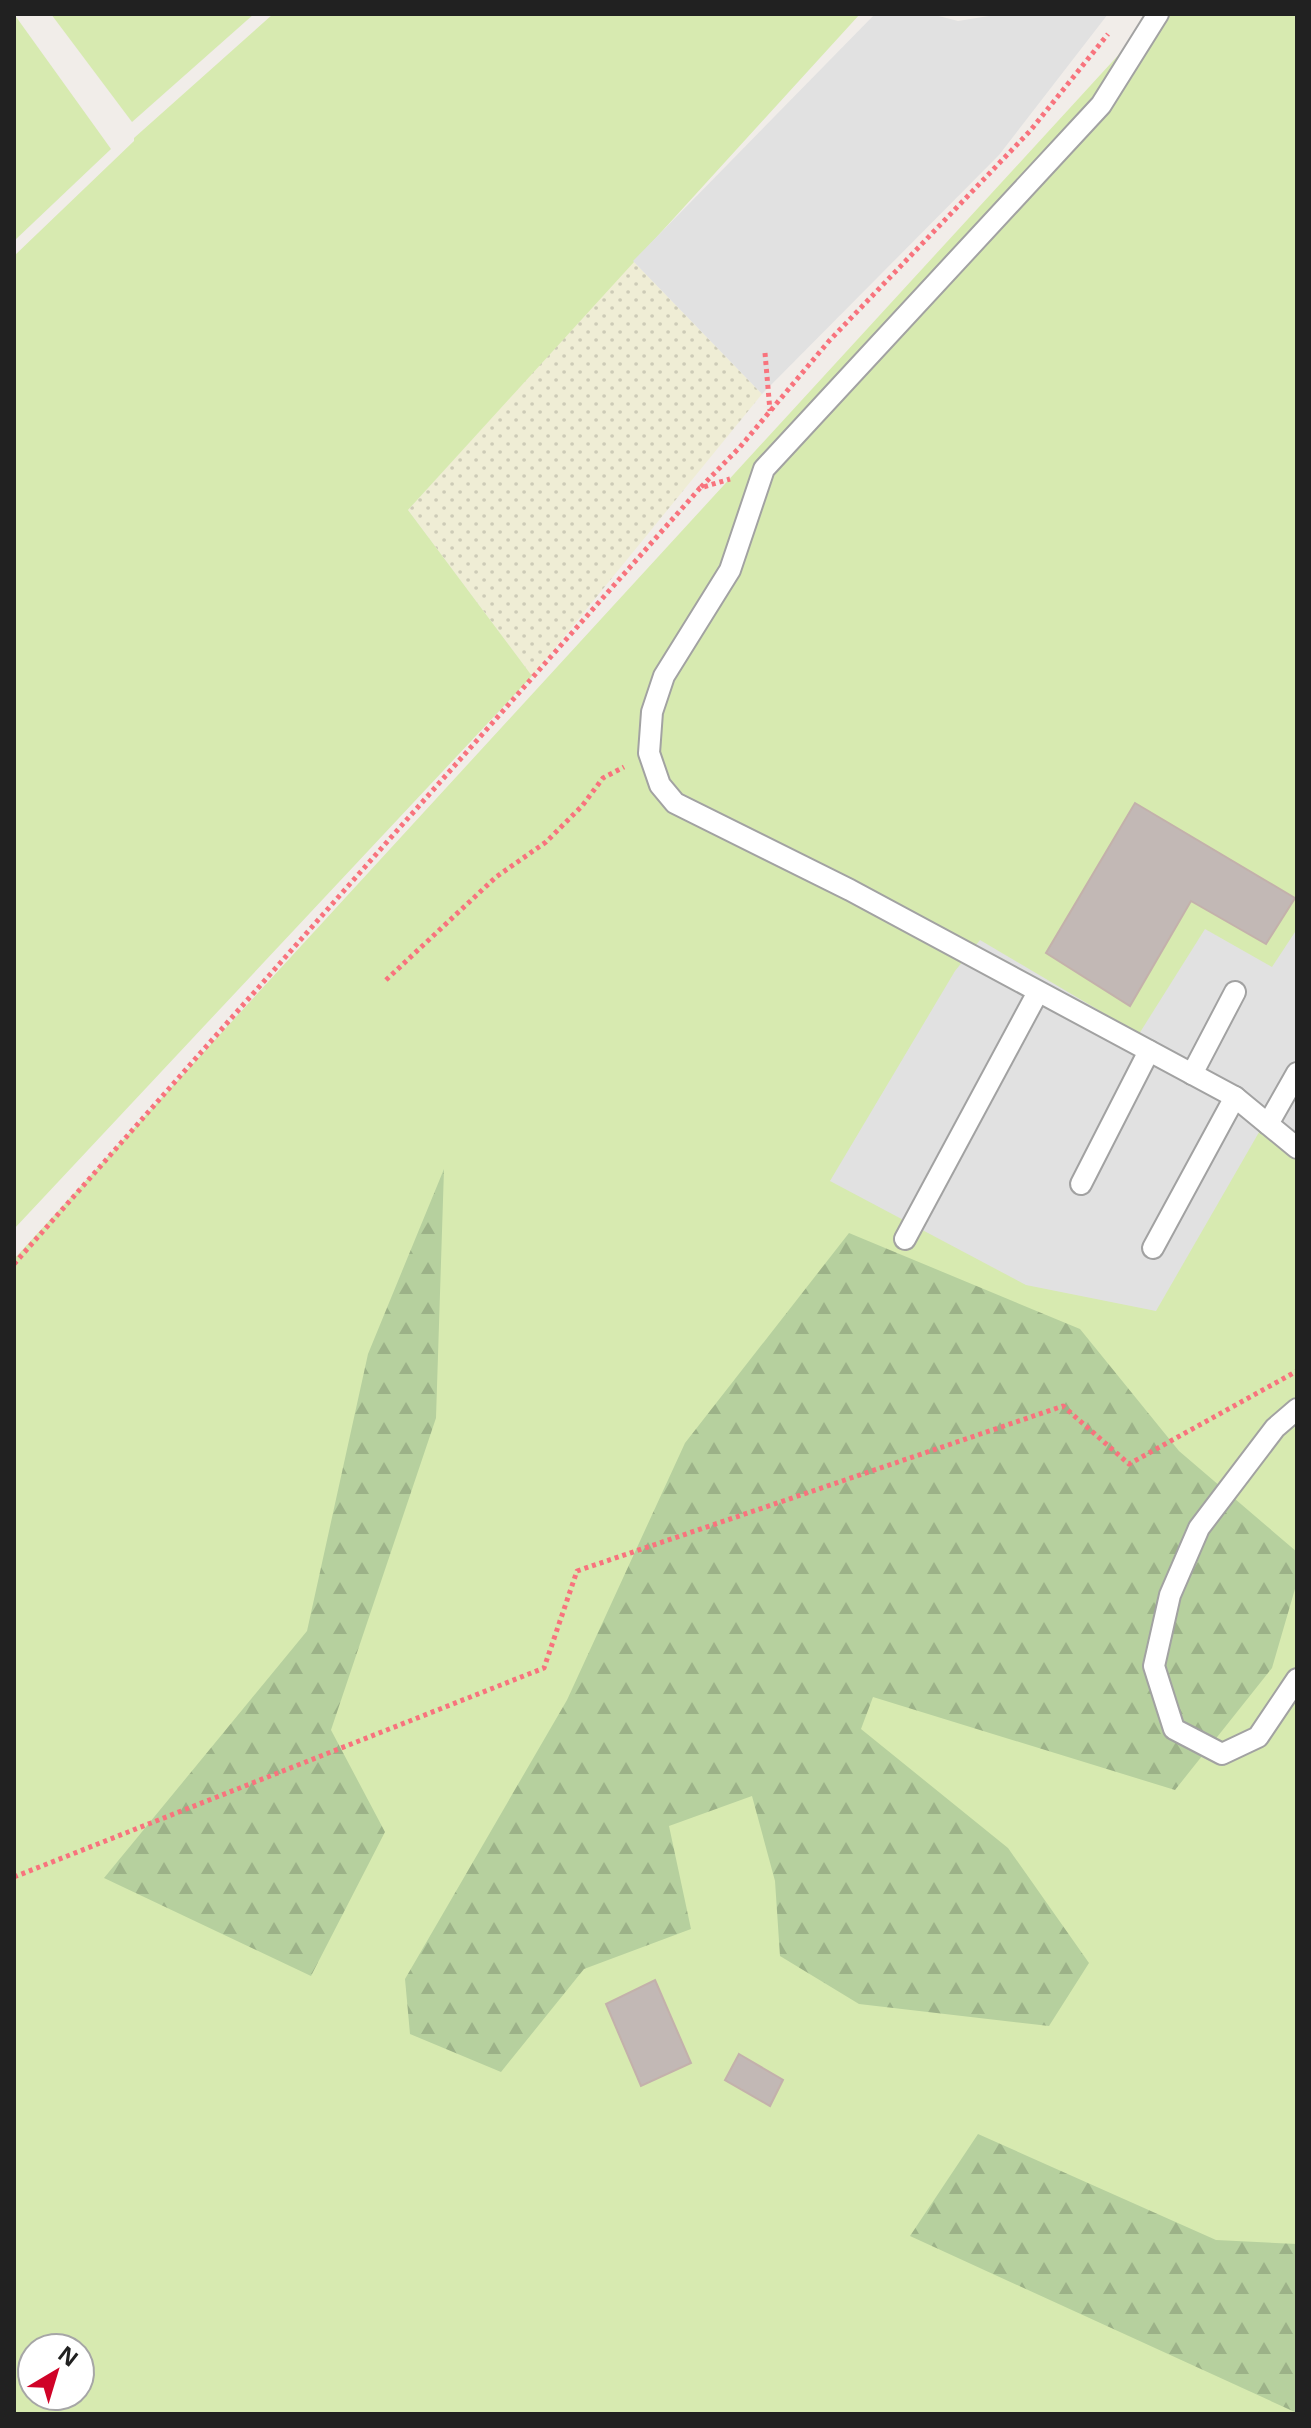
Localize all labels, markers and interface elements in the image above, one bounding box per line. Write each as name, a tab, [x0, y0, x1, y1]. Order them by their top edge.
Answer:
north arrow	[16, 2332, 96, 2412]
text: N	[53, 2338, 85, 2373]

